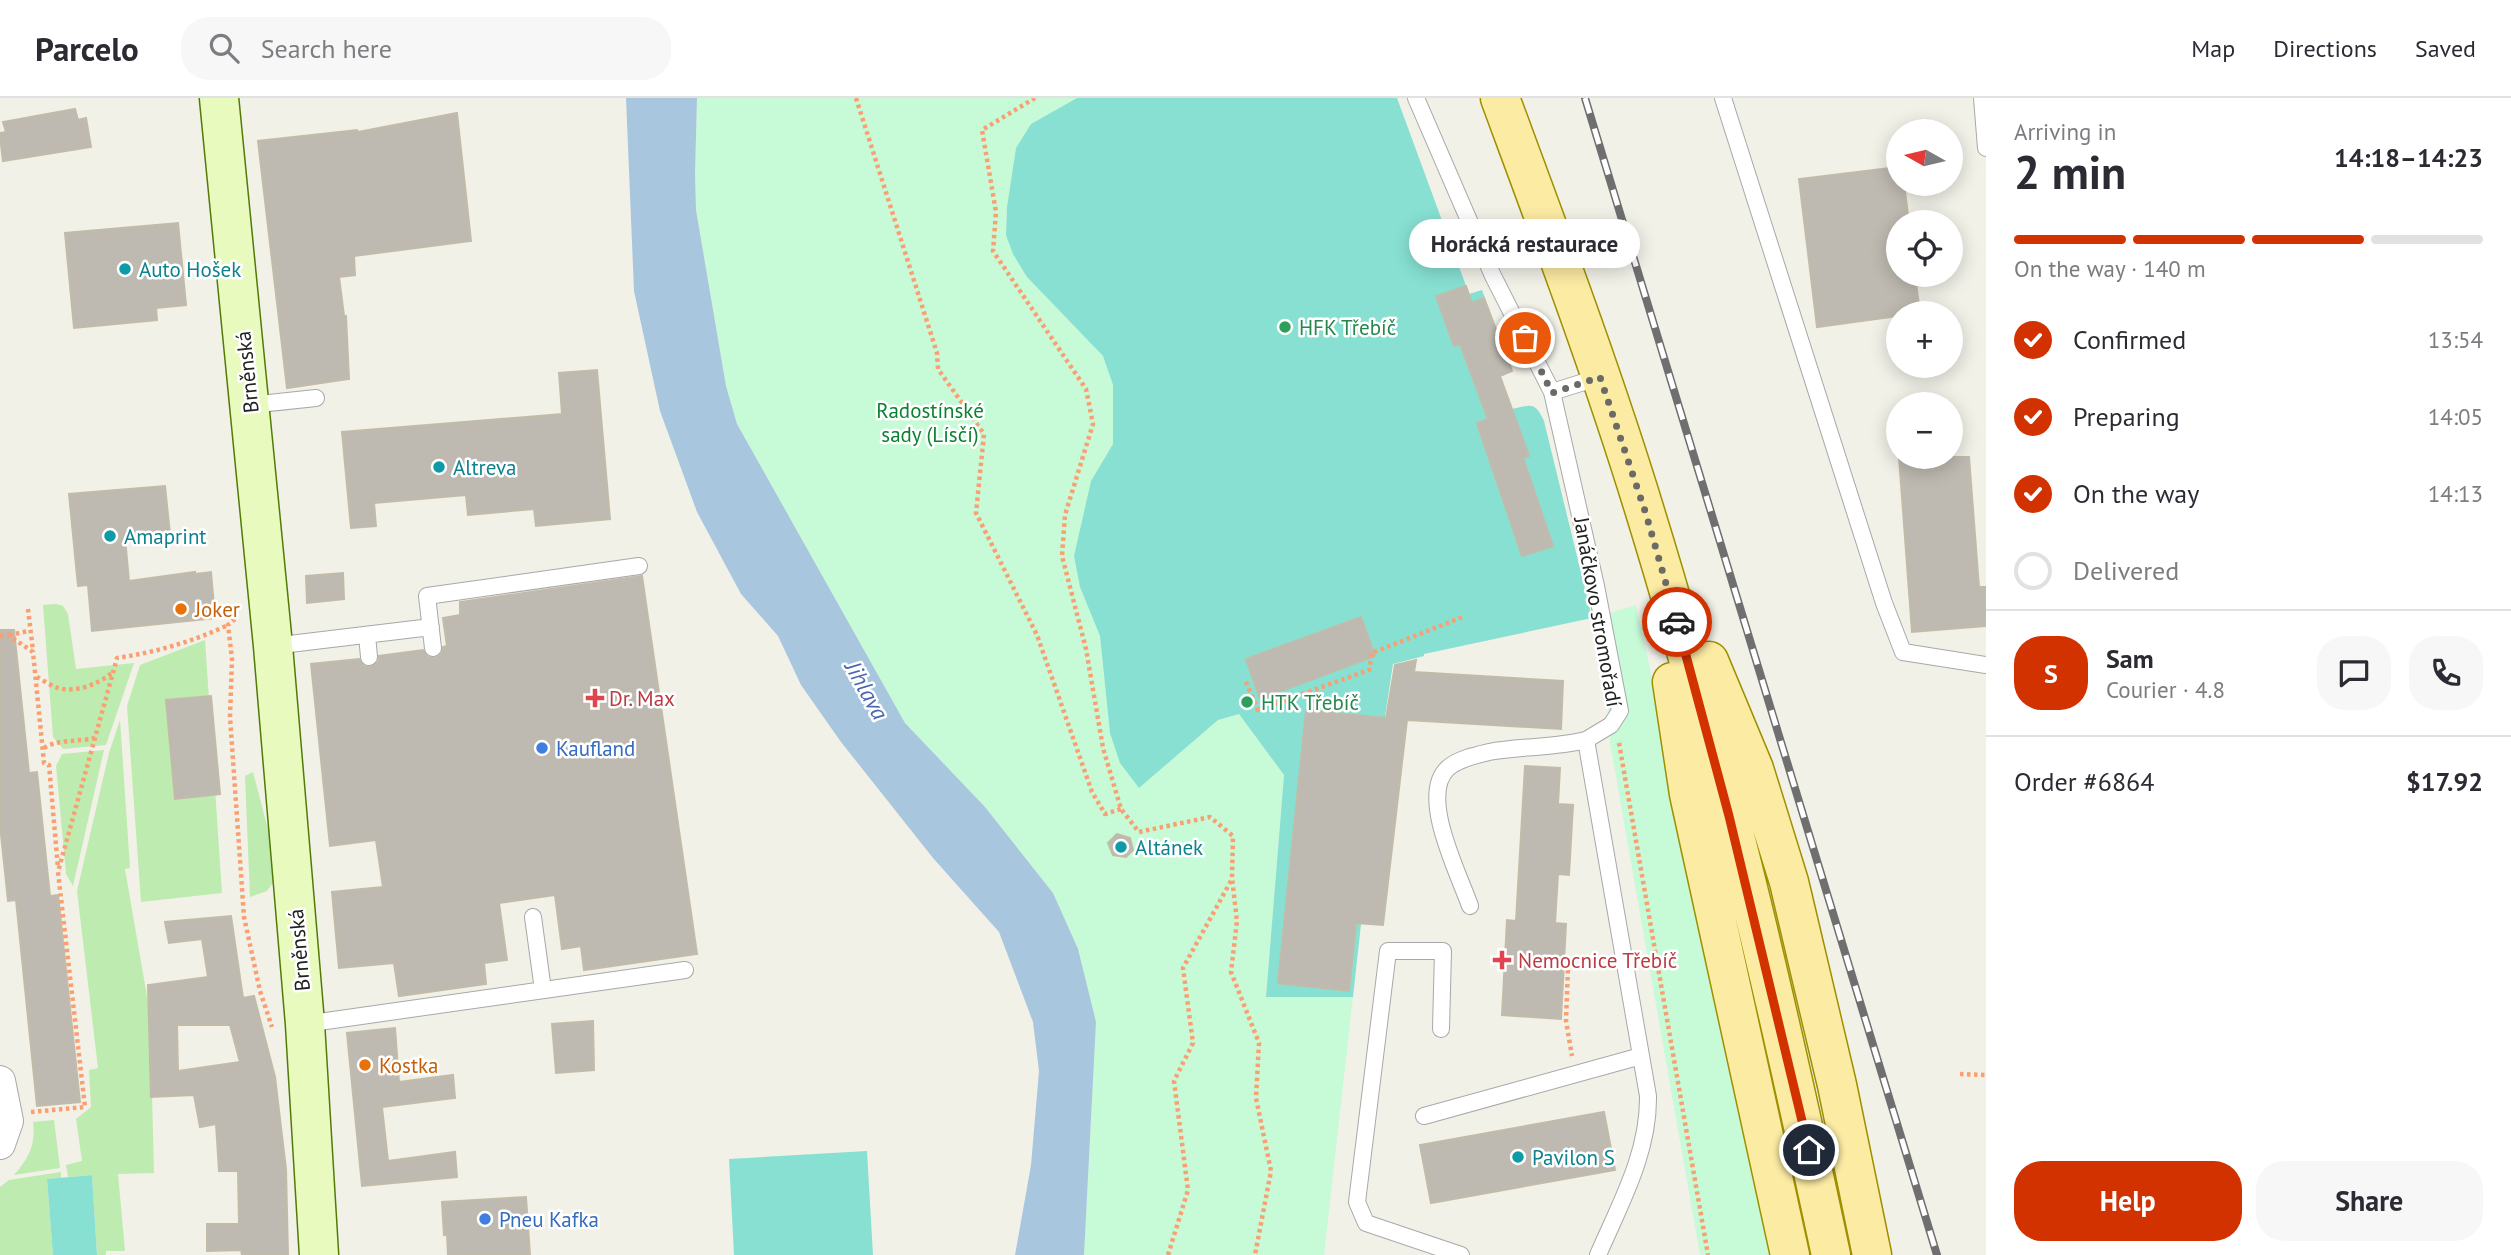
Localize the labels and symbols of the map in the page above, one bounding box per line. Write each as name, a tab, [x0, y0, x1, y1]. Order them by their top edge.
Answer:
north arrow	[1886, 119, 1964, 196]
callout: Horácká restaurace	[1410, 219, 1640, 268]
place label: Auto Hošek	[139, 256, 241, 283]
marker: Auto Hošek	[117, 261, 133, 277]
pin	[1495, 308, 1555, 368]
place label: HFK Třebíč	[1299, 314, 1396, 341]
marker: HFK Třebíč	[1277, 319, 1293, 335]
street label: Brněnská	[229, 330, 265, 414]
park label: Radostínské sady (Lísčí)	[876, 397, 984, 448]
place label: Altreva	[453, 454, 516, 481]
marker: Altreva	[431, 459, 447, 475]
street label: Janáčkovo stromořadí	[1568, 514, 1628, 710]
place label: Amaprint	[124, 523, 207, 550]
marker: Amaprint	[102, 528, 118, 544]
courier	[1642, 587, 1712, 657]
place label: Joker	[194, 596, 240, 623]
marker: Joker	[173, 601, 189, 617]
water label: Jihlava	[838, 654, 895, 725]
place label: Dr. Max	[609, 685, 675, 712]
place label: HTK Třebíč	[1261, 689, 1359, 716]
marker: Dr. Max	[587, 690, 603, 706]
marker: HTK Třebíč	[1239, 694, 1255, 710]
place label: Kaufland	[556, 735, 635, 762]
marker: Kaufland	[534, 740, 550, 756]
place label: Altánek	[1135, 834, 1203, 861]
marker: Altánek	[1113, 839, 1129, 855]
street label: Brněnská	[282, 908, 316, 992]
place label: Nemocnice Třebíč	[1518, 947, 1677, 974]
marker: Nemocnice Třebíč	[1492, 950, 1512, 970]
place label: Kostka	[379, 1052, 439, 1079]
marker: Kostka	[357, 1057, 373, 1073]
pin	[1779, 1120, 1839, 1180]
place label: Pavilon S	[1532, 1144, 1615, 1171]
marker: Pavilon S	[1510, 1149, 1526, 1165]
place label: Pneu Kafka	[499, 1206, 599, 1233]
marker: Pneu Kafka	[477, 1211, 493, 1227]

